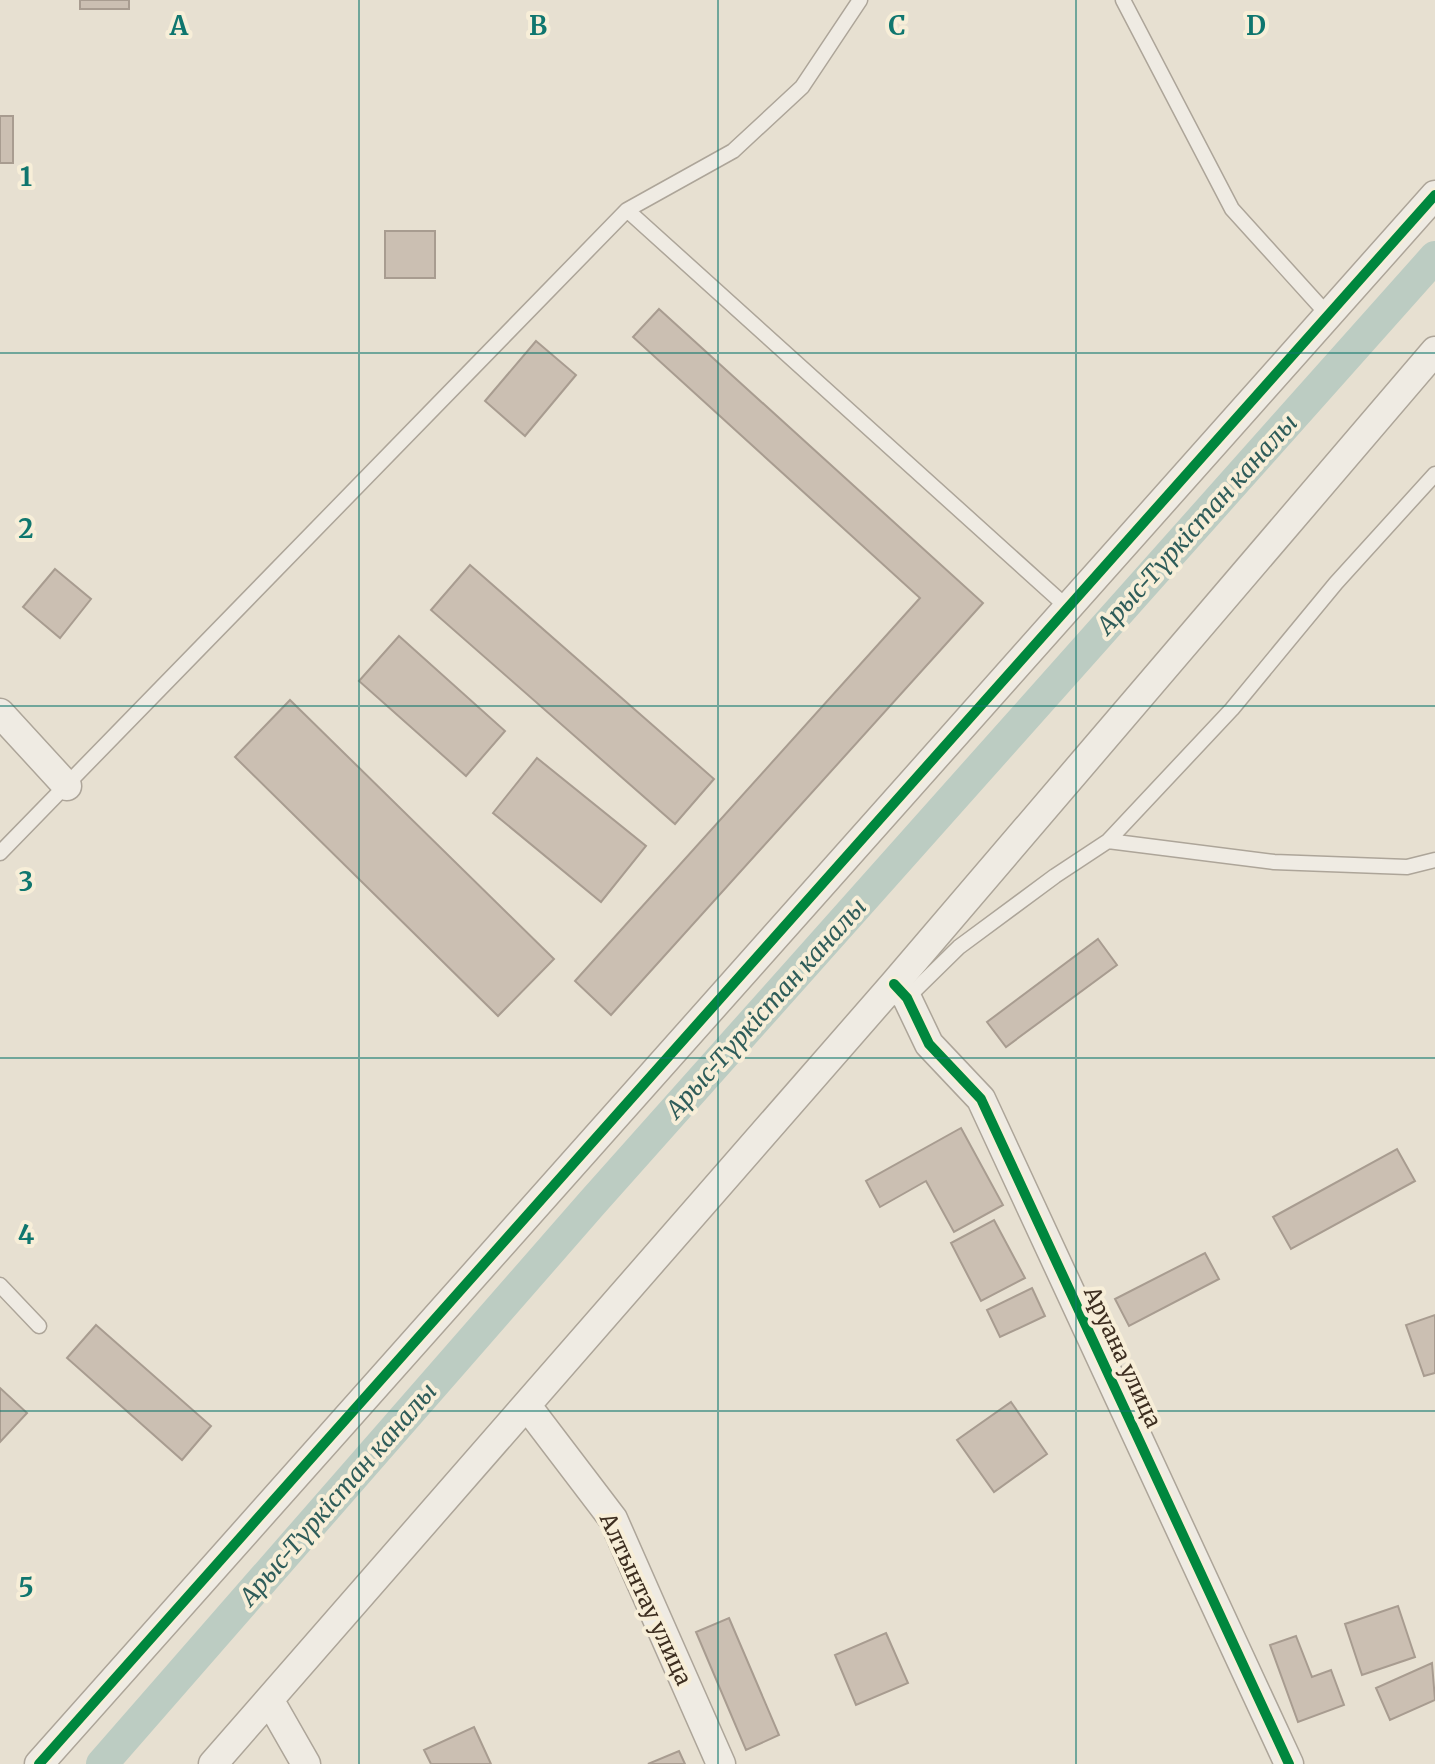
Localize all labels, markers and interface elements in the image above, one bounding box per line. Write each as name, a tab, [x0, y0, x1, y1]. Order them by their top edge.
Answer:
text: A	[169, 9, 189, 42]
text: B	[529, 9, 547, 42]
text: C	[888, 9, 906, 42]
text: D	[1246, 9, 1266, 42]
text: 1	[20, 160, 32, 193]
water label: Арыс-Түркістан каналы	[1089, 408, 1304, 642]
text: 2	[18, 512, 34, 545]
text: 3	[19, 865, 33, 898]
water label: Арыс-Түркістан каналы	[658, 892, 873, 1126]
text: 4	[18, 1218, 35, 1251]
street label: Аруана улица	[1078, 1281, 1168, 1432]
water label: Арыс-Түркістан каналы	[231, 1376, 443, 1613]
street label: Алтынтау улица	[593, 1508, 698, 1690]
text: 5	[18, 1571, 34, 1604]

